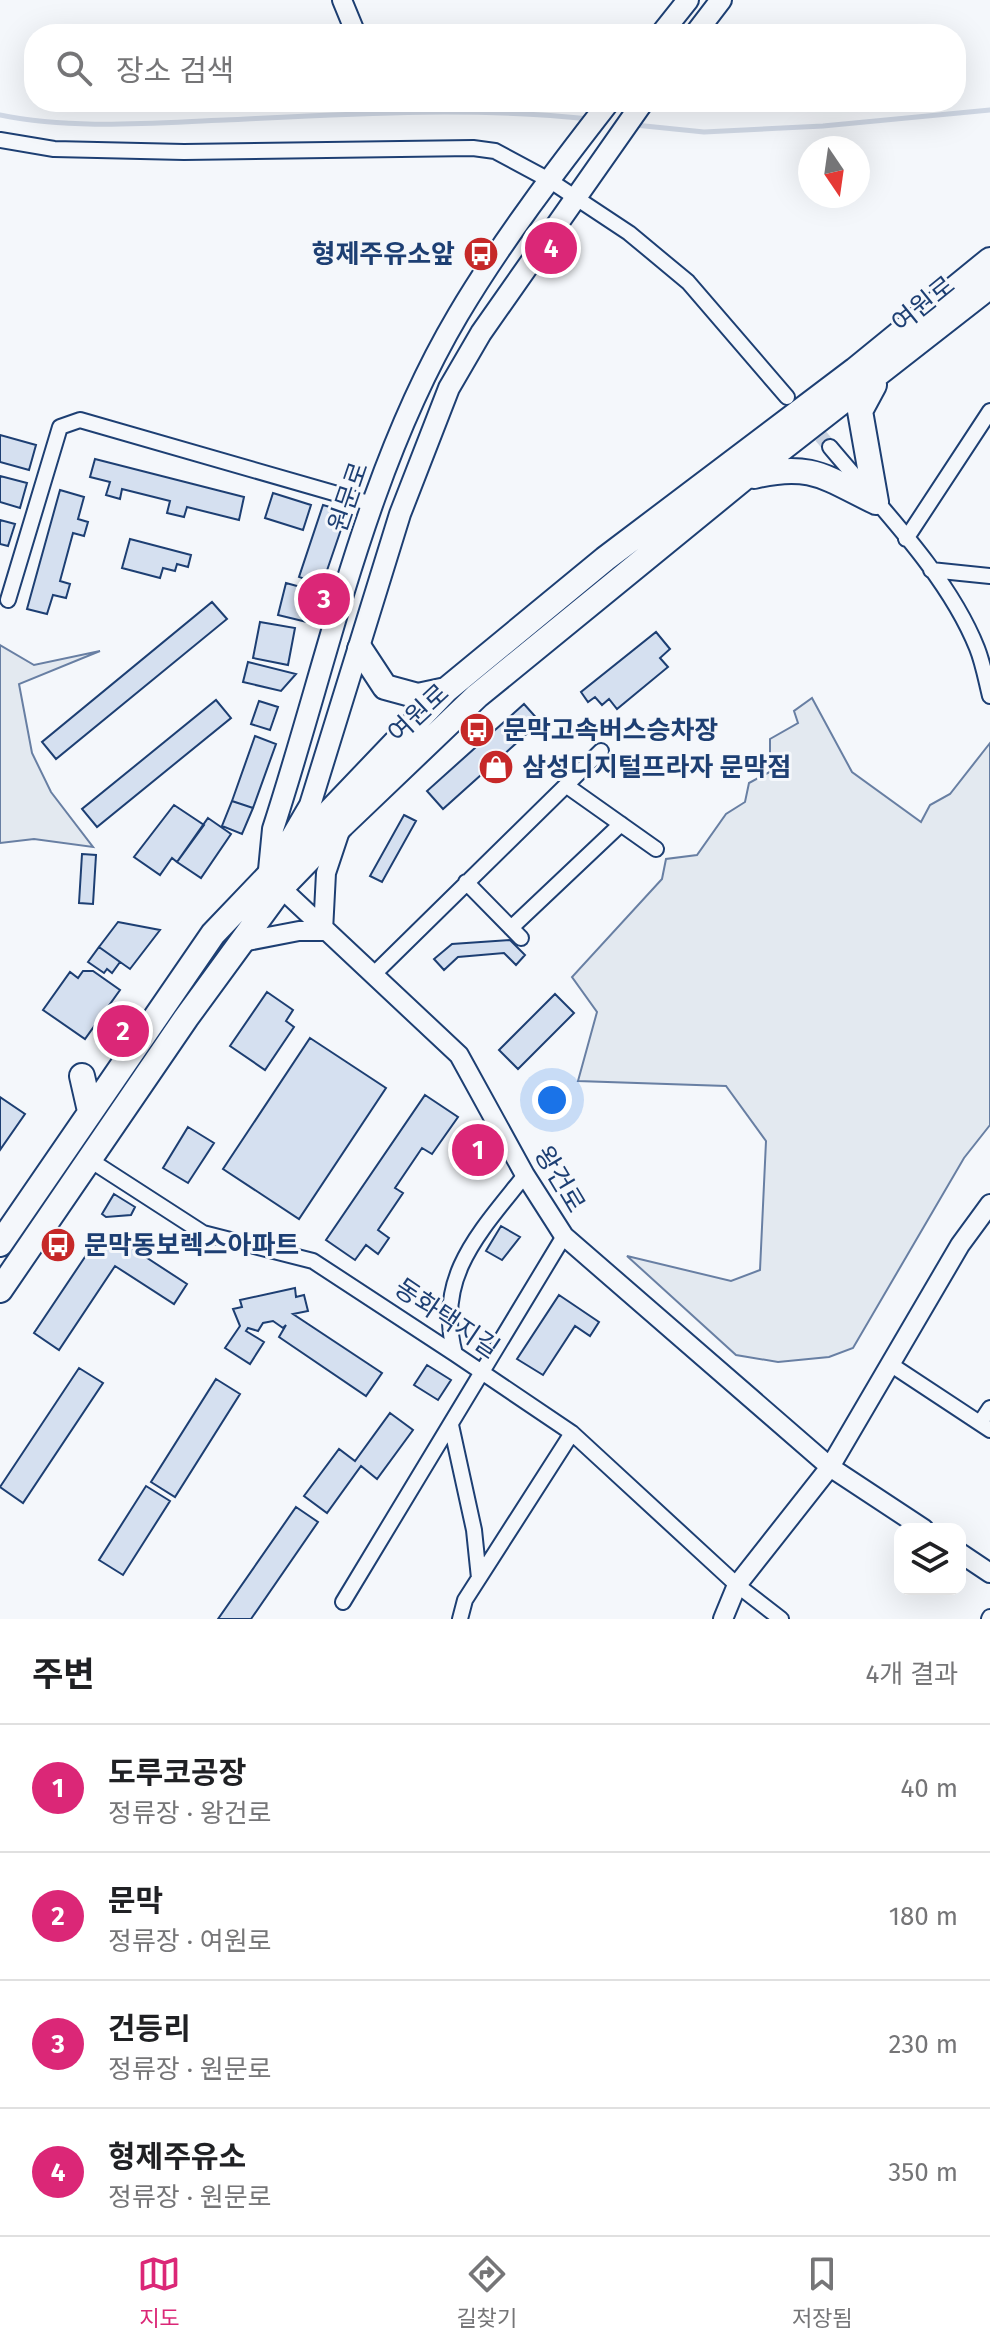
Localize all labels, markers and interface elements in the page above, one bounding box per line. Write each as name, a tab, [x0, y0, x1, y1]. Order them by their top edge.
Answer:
search box	[24, 24, 966, 112]
icon: search	[52, 46, 96, 90]
text: 장소 검색	[116, 53, 234, 89]
north arrow	[798, 136, 870, 208]
pin: 4	[525, 218, 577, 278]
bus stop icon: 형제주유소앞	[462, 235, 500, 273]
place label: 형제주유소앞	[311, 239, 455, 270]
street label: 여원로	[886, 270, 961, 339]
street label: 원문로	[322, 458, 375, 536]
pin: 3	[298, 569, 350, 629]
street label: 여원로	[382, 678, 455, 749]
bus stop icon: 문막고속버스승차장	[458, 711, 496, 749]
place label: 문막고속버스승차장	[503, 715, 718, 746]
shop icon: 삼성디지털프라자 문막점	[477, 748, 515, 786]
place label: 삼성디지털프라자 문막점	[522, 752, 791, 783]
pin: 2	[97, 1001, 149, 1061]
your location	[532, 1080, 572, 1120]
pin: 1	[452, 1120, 504, 1180]
street label: 왕건로	[528, 1141, 591, 1218]
bus stop icon: 문막동보렉스아파트	[39, 1226, 77, 1264]
place label: 문막동보렉스아파트	[84, 1230, 299, 1261]
street label: 동화택지길	[388, 1272, 505, 1365]
map controls	[894, 1523, 966, 1595]
button: layers	[894, 1523, 966, 1595]
text: 주변	[32, 1654, 95, 1695]
text: 4개 결과	[866, 1659, 958, 1690]
text: 도루코공장	[108, 1755, 246, 1791]
text: 1	[52, 1773, 64, 1804]
text: 40 m	[900, 1773, 958, 1804]
text: 정류장 · 왕건로	[108, 1798, 272, 1829]
text: 문막	[108, 1883, 163, 1919]
text: 2	[51, 1901, 65, 1932]
text: 180 m	[889, 1901, 958, 1932]
text: 정류장 · 여원로	[108, 1926, 272, 1957]
text: 건등리	[108, 2011, 191, 2047]
text: 3	[51, 2029, 65, 2060]
text: 230 m	[889, 2029, 958, 2060]
text: 정류장 · 원문로	[108, 2054, 272, 2085]
text: 형제주유소	[108, 2139, 246, 2175]
text: 4	[51, 2157, 65, 2188]
text: 350 m	[888, 2157, 958, 2188]
text: 정류장 · 원문로	[108, 2182, 272, 2213]
tab: 지도	[137, 2252, 181, 2332]
tab: 길찾기	[456, 2252, 517, 2332]
tab: 저장됨	[792, 2252, 853, 2332]

